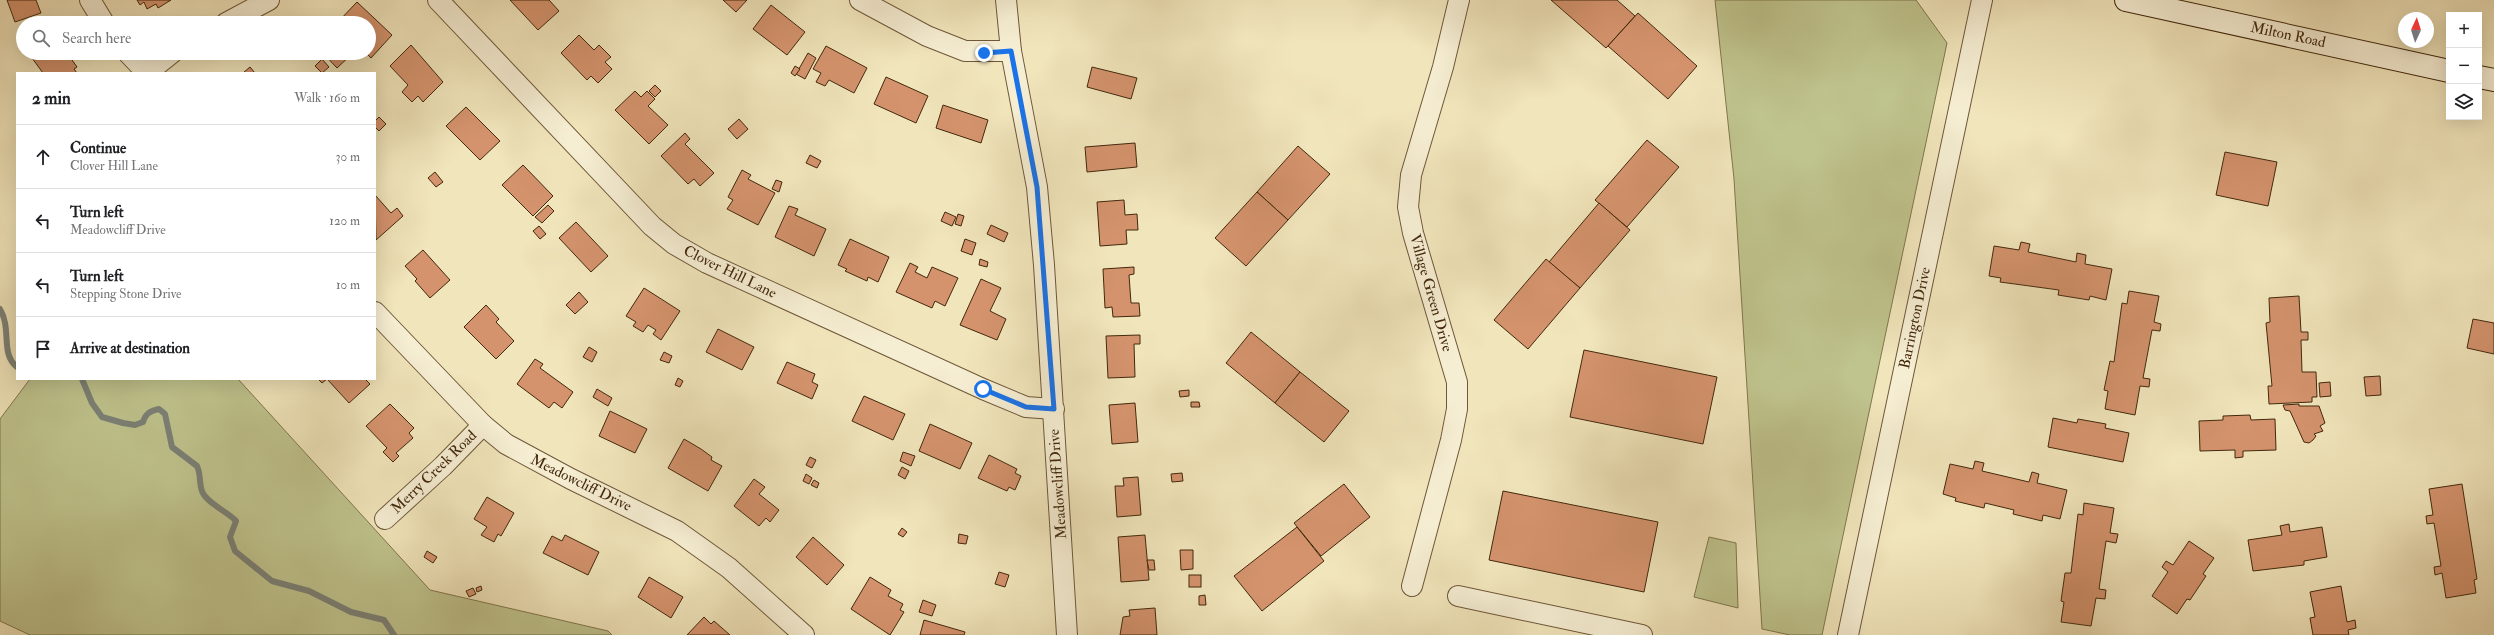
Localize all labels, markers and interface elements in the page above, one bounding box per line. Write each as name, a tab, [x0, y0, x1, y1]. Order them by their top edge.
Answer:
north arrow	[2398, 12, 2434, 48]
map controls	[2446, 12, 2482, 120]
button: +	[2446, 12, 2482, 48]
search box	[16, 16, 376, 60]
street label: Milton Road	[2249, 18, 2328, 52]
icon: search	[30, 27, 52, 49]
text: Search here	[62, 29, 131, 48]
route end	[975, 44, 993, 62]
button: −	[2446, 48, 2482, 84]
button: layers	[2446, 84, 2482, 120]
text: 2 min	[32, 88, 71, 109]
text: Walk · 160 m	[294, 90, 360, 106]
text: Continue	[70, 139, 126, 158]
icon: ahead	[32, 146, 54, 168]
text: 30 m	[336, 149, 360, 165]
text: Clover Hill Lane	[70, 158, 158, 174]
text: Turn left	[70, 203, 124, 222]
icon: left	[32, 210, 54, 232]
text: 120 m	[329, 213, 360, 229]
text: Meadowcliff Drive	[70, 222, 166, 238]
street label: Village Green Drive	[1405, 232, 1457, 354]
street label: Clover Hill Lane	[680, 241, 780, 303]
street label: Barrington Drive	[1895, 265, 1935, 371]
text: Turn left	[70, 267, 124, 286]
icon: left	[32, 274, 54, 296]
text: 10 m	[336, 277, 360, 293]
text: Stepping Stone Drive	[70, 286, 182, 302]
icon: arrive	[32, 338, 54, 360]
text: Arrive at destination	[70, 339, 190, 358]
route start	[974, 380, 992, 398]
street label: Merry Creek Road	[387, 426, 481, 518]
street label: Meadowcliff Drive	[1045, 428, 1071, 540]
street label: Meadowcliff Drive	[527, 450, 635, 516]

